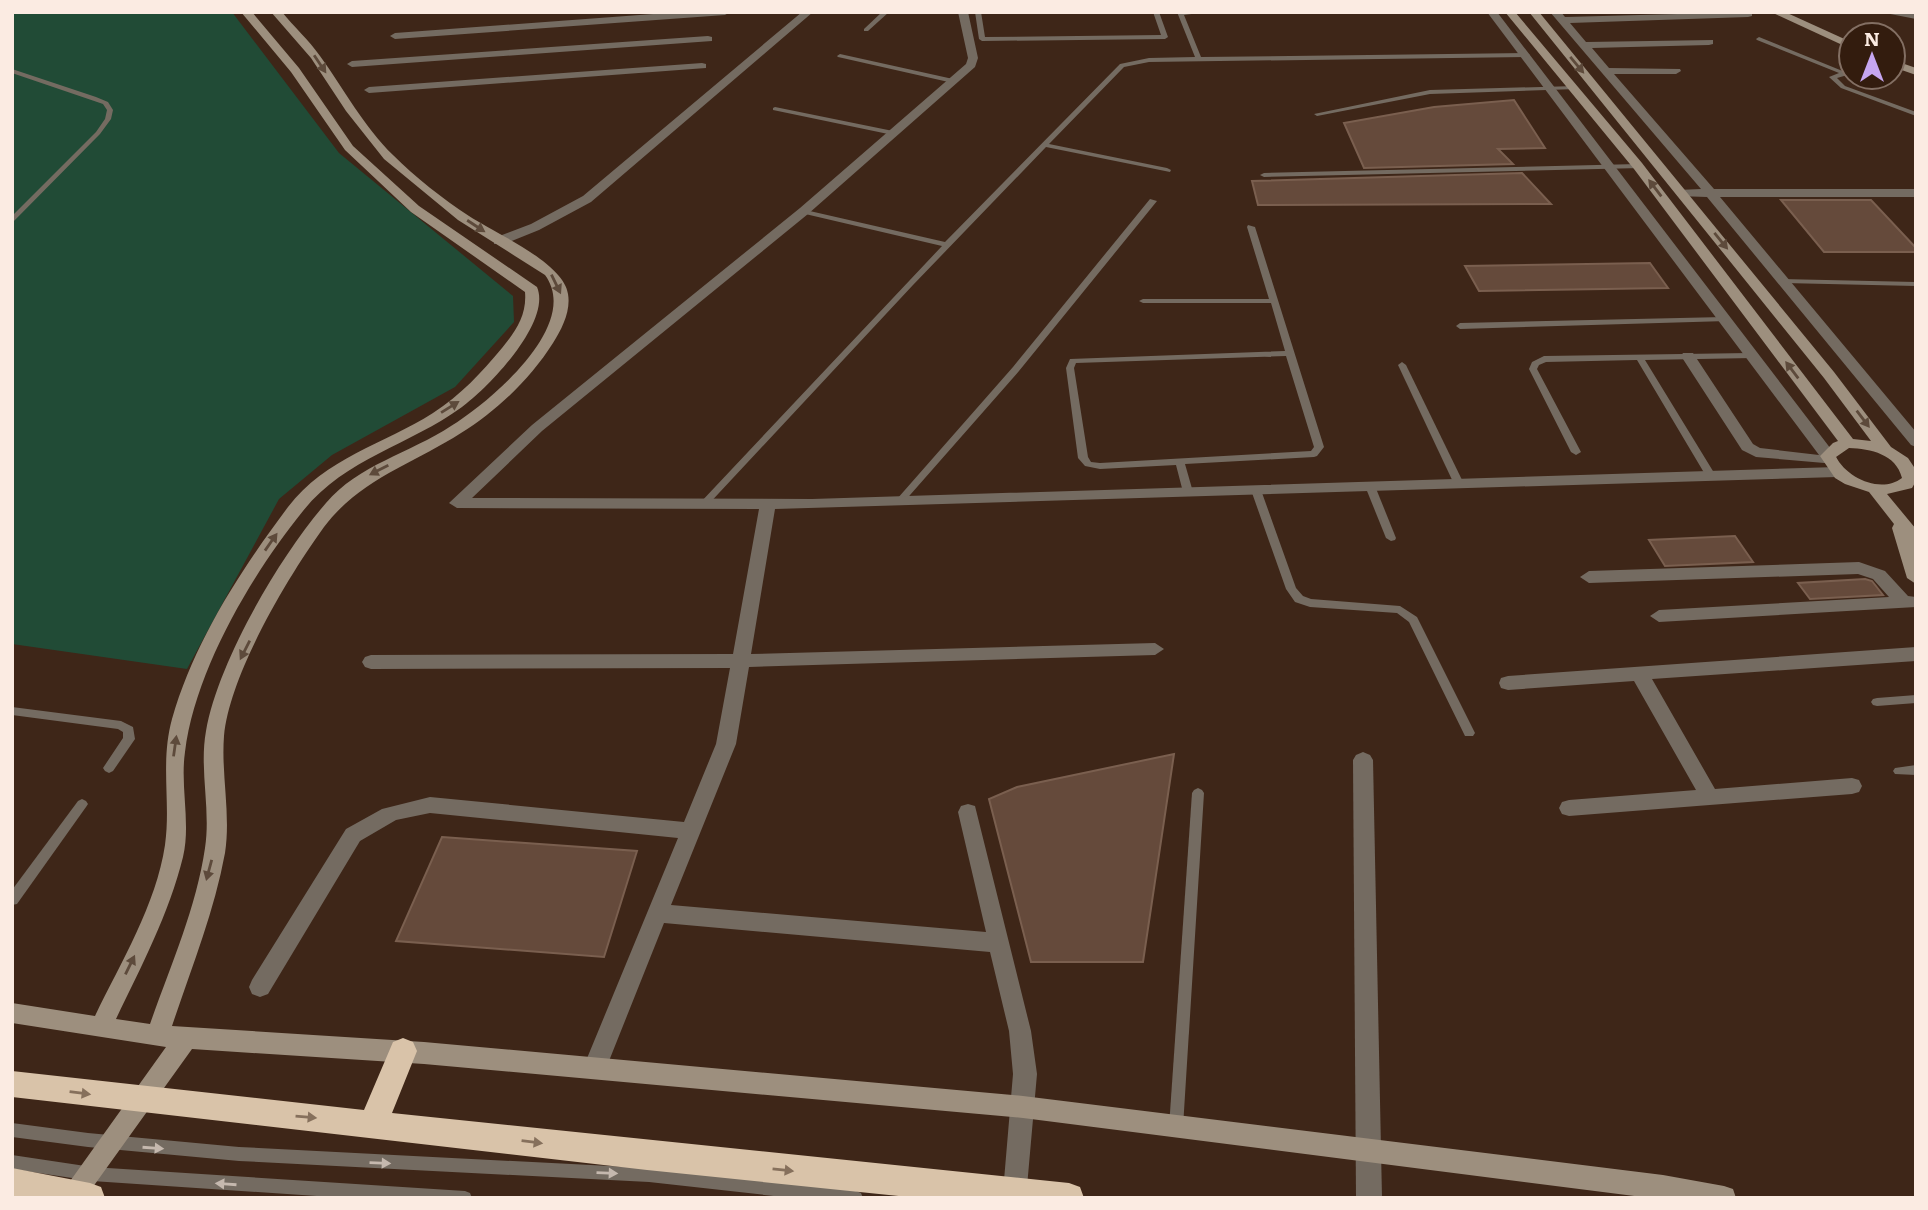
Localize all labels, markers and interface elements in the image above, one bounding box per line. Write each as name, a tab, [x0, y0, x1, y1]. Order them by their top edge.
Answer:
north arrow	[1837, 21, 1907, 91]
text: N	[1864, 24, 1880, 52]
one-way arrow	[313, 55, 327, 73]
one-way arrow	[1569, 56, 1584, 73]
one-way arrow	[1648, 179, 1662, 197]
one-way arrow	[467, 220, 486, 233]
one-way arrow	[1713, 232, 1728, 250]
one-way arrow	[551, 274, 562, 294]
one-way arrow	[1785, 361, 1800, 379]
one-way arrow	[440, 401, 460, 414]
one-way arrow	[1855, 410, 1869, 428]
one-way arrow	[369, 465, 389, 476]
one-way arrow	[264, 533, 278, 551]
one-way arrow	[240, 640, 251, 660]
one-way arrow	[170, 735, 181, 757]
one-way arrow	[204, 860, 214, 881]
one-way arrow	[125, 955, 136, 975]
one-way arrow	[69, 1088, 91, 1099]
one-way arrow	[295, 1111, 317, 1122]
one-way arrow	[521, 1137, 543, 1148]
one-way arrow	[142, 1143, 164, 1154]
one-way arrow	[369, 1158, 391, 1169]
one-way arrow	[772, 1164, 794, 1175]
one-way arrow	[596, 1167, 618, 1178]
one-way arrow	[215, 1178, 237, 1189]

